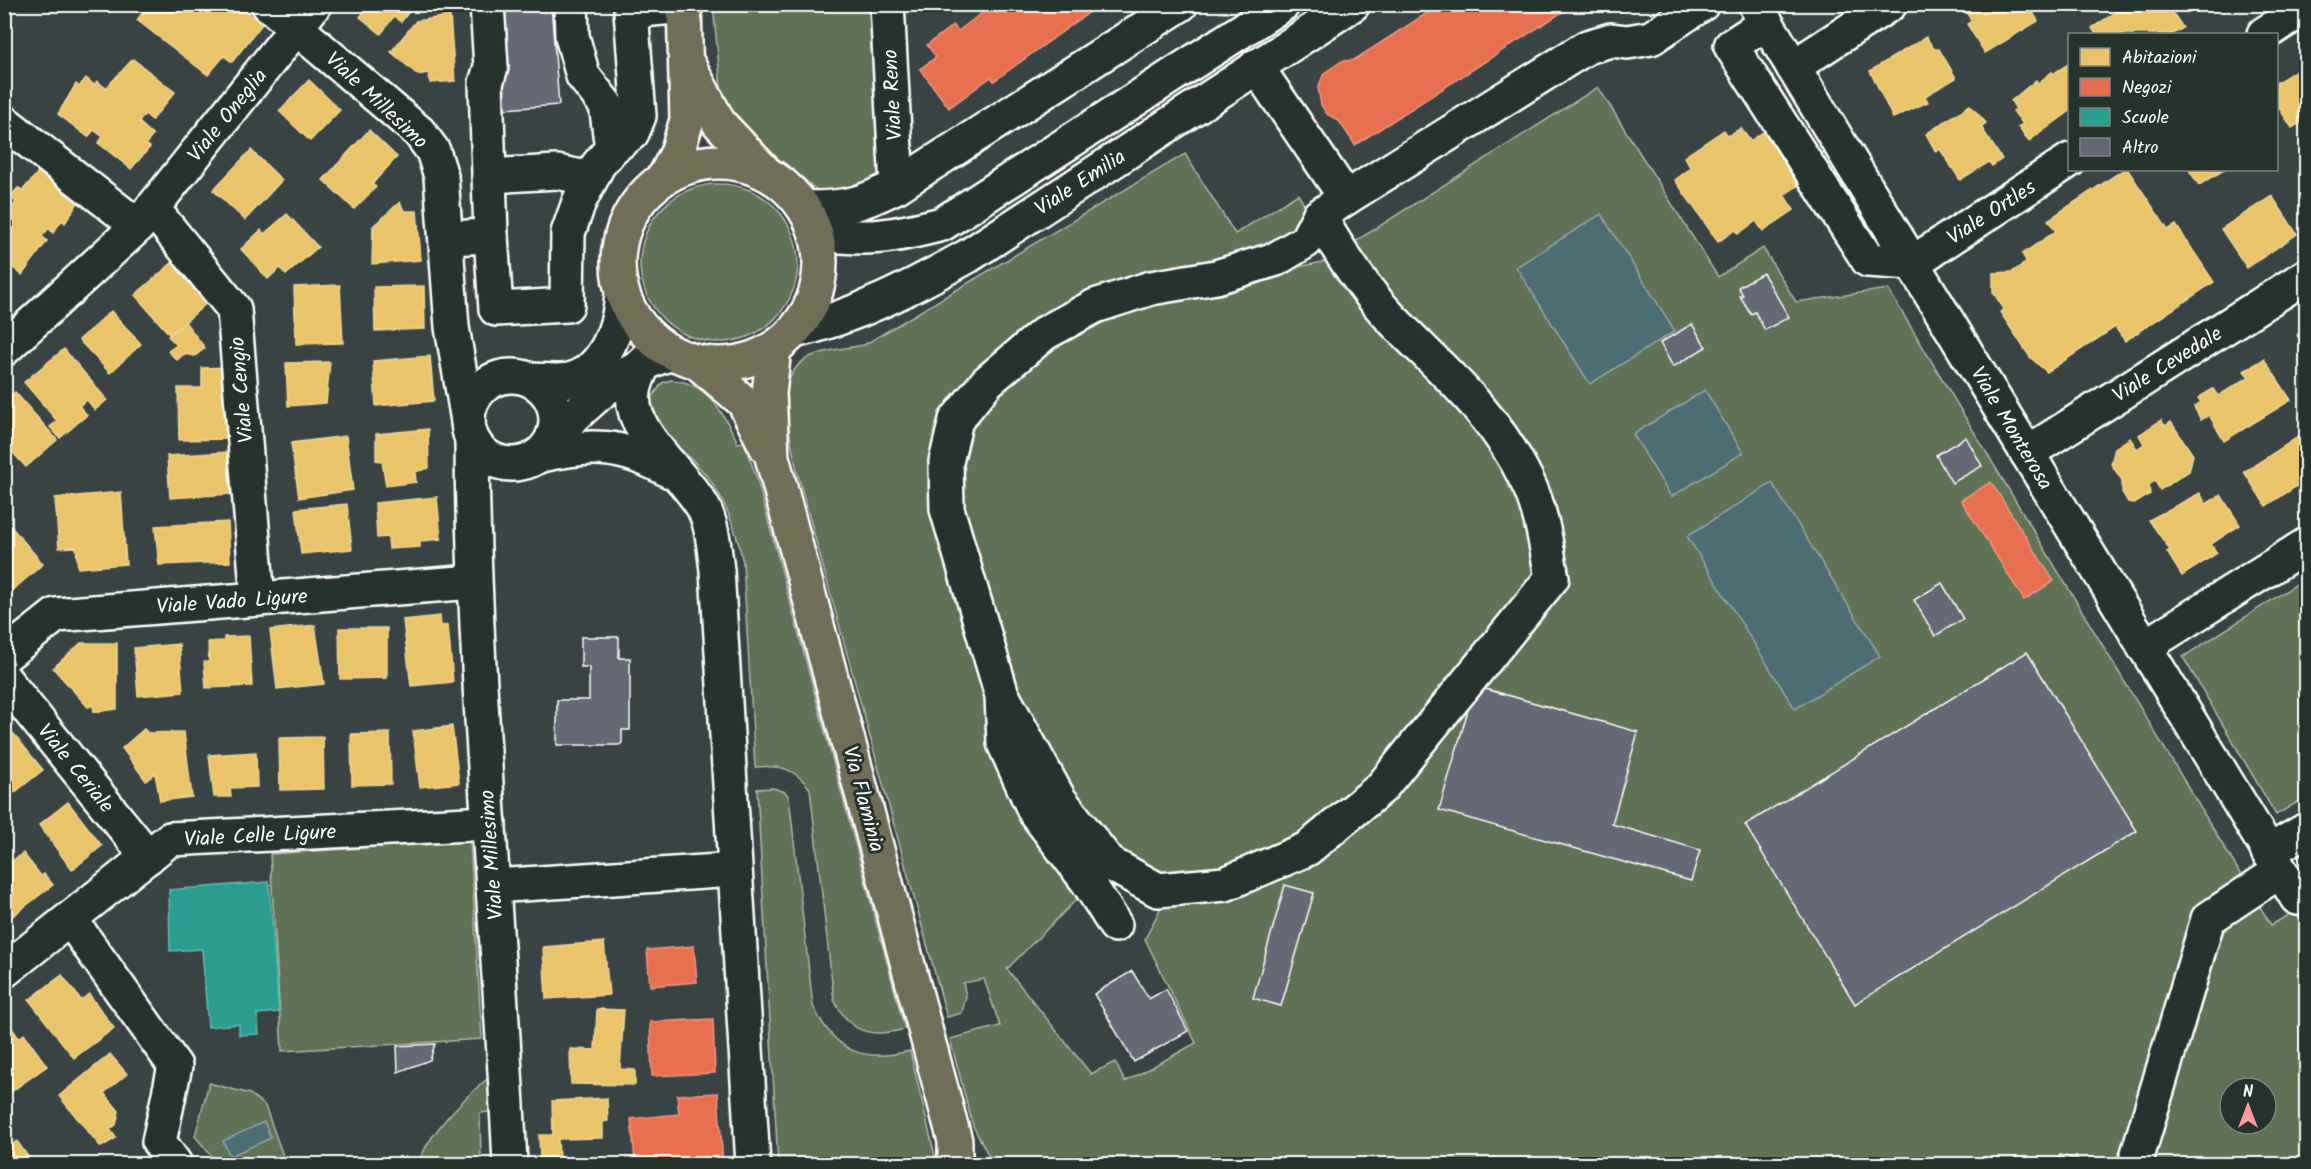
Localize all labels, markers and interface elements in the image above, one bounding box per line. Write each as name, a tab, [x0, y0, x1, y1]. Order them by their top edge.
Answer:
legend	[2068, 33, 2278, 171]
text: Abitazioni	[2122, 44, 2197, 73]
street label: Viale Millesimo	[317, 45, 435, 158]
street label: Viale Reno	[875, 48, 912, 141]
street label: Viale Oneglia	[180, 62, 276, 170]
text: Negozi	[2122, 74, 2172, 103]
text: Scuole	[2122, 104, 2169, 133]
text: Altro	[2122, 134, 2158, 163]
street label: Viale Emilia	[1029, 141, 1133, 225]
street label: Viale Ortles	[1941, 172, 2043, 254]
street label: Viale Cevedale	[2106, 318, 2230, 412]
street label: Viale Cengio	[221, 335, 264, 444]
street label: Viale Monterosa	[1961, 361, 2061, 497]
street label: Viale Vado Ligure	[155, 581, 309, 624]
street label: Viale Ceriale	[28, 717, 122, 822]
street label: Via Flaminia	[833, 743, 892, 856]
street label: Viale Millesimo	[471, 789, 514, 921]
street label: Viale Celle Ligure	[183, 816, 337, 857]
north arrow	[2218, 1076, 2278, 1136]
text: N	[2243, 1080, 2253, 1105]

